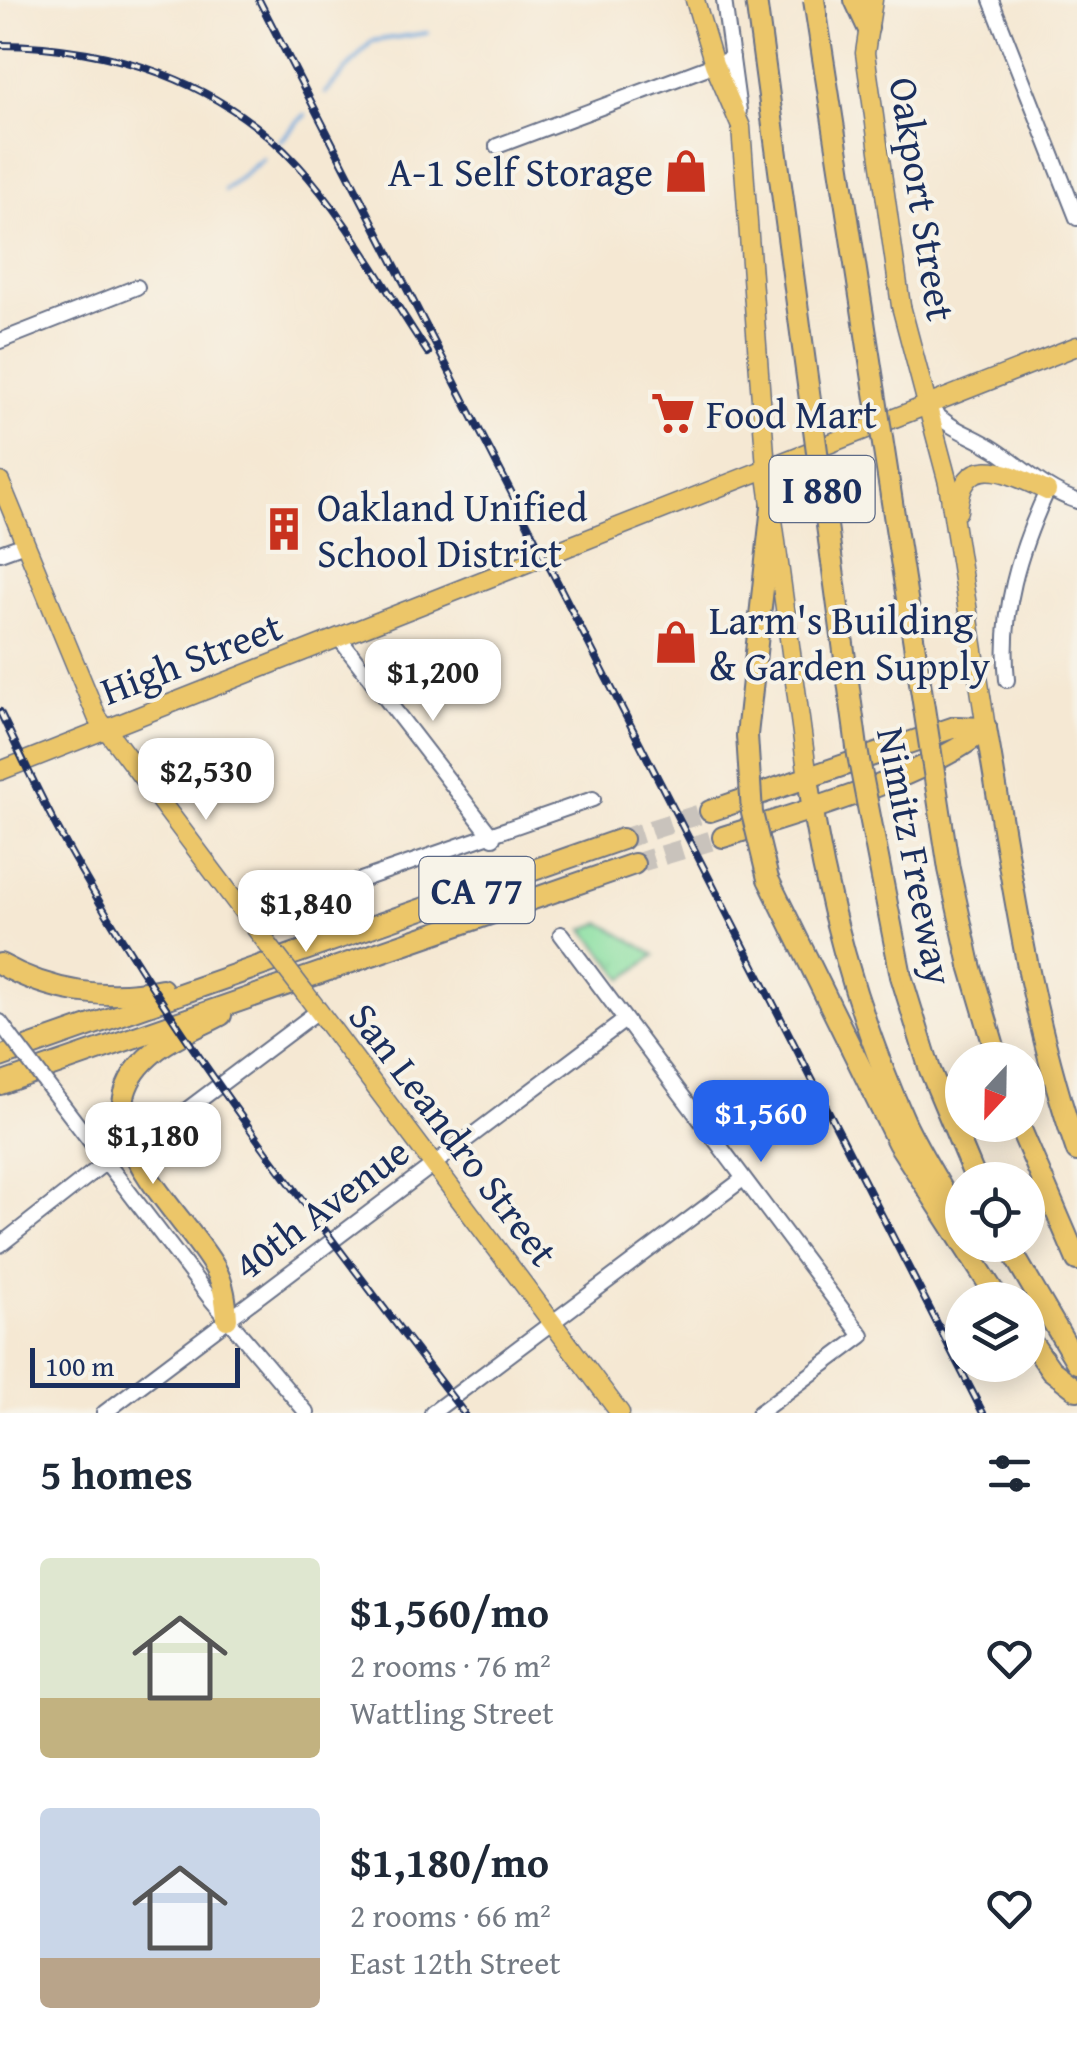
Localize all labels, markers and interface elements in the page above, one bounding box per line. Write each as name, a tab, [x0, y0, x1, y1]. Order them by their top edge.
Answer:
street label: Oakport Street	[875, 73, 971, 325]
place label: A-1 Self Storage	[388, 142, 653, 201]
shop icon: A-1 Self Storage	[662, 147, 710, 195]
place label: Food Mart	[706, 384, 877, 443]
supermarket icon: Food Mart	[649, 389, 697, 437]
road number: I 880	[770, 456, 874, 522]
place label: Oakland Unified School District	[317, 477, 588, 582]
building icon: Oakland Unified School District	[260, 505, 308, 553]
place label: Larm's Building & Garden Supply	[709, 590, 990, 695]
street label: High Street	[92, 596, 290, 720]
shop icon: Larm's Building & Garden Supply	[652, 618, 700, 666]
pin: $1,200	[352, 639, 514, 724]
text: $1,200	[387, 648, 479, 695]
street label: Nimitz Freeway	[862, 722, 970, 990]
pin: $2,530	[125, 738, 287, 823]
text: $2,530	[160, 747, 252, 794]
road number: CA 77	[420, 857, 534, 923]
pin: $1,840	[225, 870, 387, 955]
text: $1,840	[260, 879, 352, 926]
street label: San Leandro Street	[335, 990, 573, 1278]
north arrow	[945, 1042, 1045, 1142]
map controls	[945, 1042, 1045, 1382]
pin: $1,560	[680, 1080, 842, 1165]
text: $1,560	[715, 1089, 807, 1136]
pin: $1,180	[72, 1102, 234, 1187]
text: $1,180	[107, 1111, 199, 1158]
street label: 40th Avenue	[221, 1122, 421, 1294]
button: locate	[945, 1162, 1045, 1262]
button: layers	[945, 1282, 1045, 1382]
scale bar	[30, 1343, 240, 1388]
text: 100 m	[45, 1345, 114, 1386]
text: 5 homes	[40, 1443, 193, 1504]
icon: filters	[982, 1446, 1037, 1501]
text: $1,560/mo	[350, 1581, 549, 1642]
icon: home	[120, 1598, 240, 1718]
icon: heart	[982, 1631, 1037, 1686]
text: 2 rooms · 76 m²	[350, 1642, 551, 1689]
text: Wattling Street	[350, 1689, 554, 1736]
text: $1,180/mo	[350, 1831, 549, 1892]
icon: home	[120, 1848, 240, 1968]
icon: heart	[982, 1881, 1037, 1936]
text: 2 rooms · 66 m²	[350, 1892, 551, 1939]
text: East 12th Street	[350, 1939, 560, 1986]

